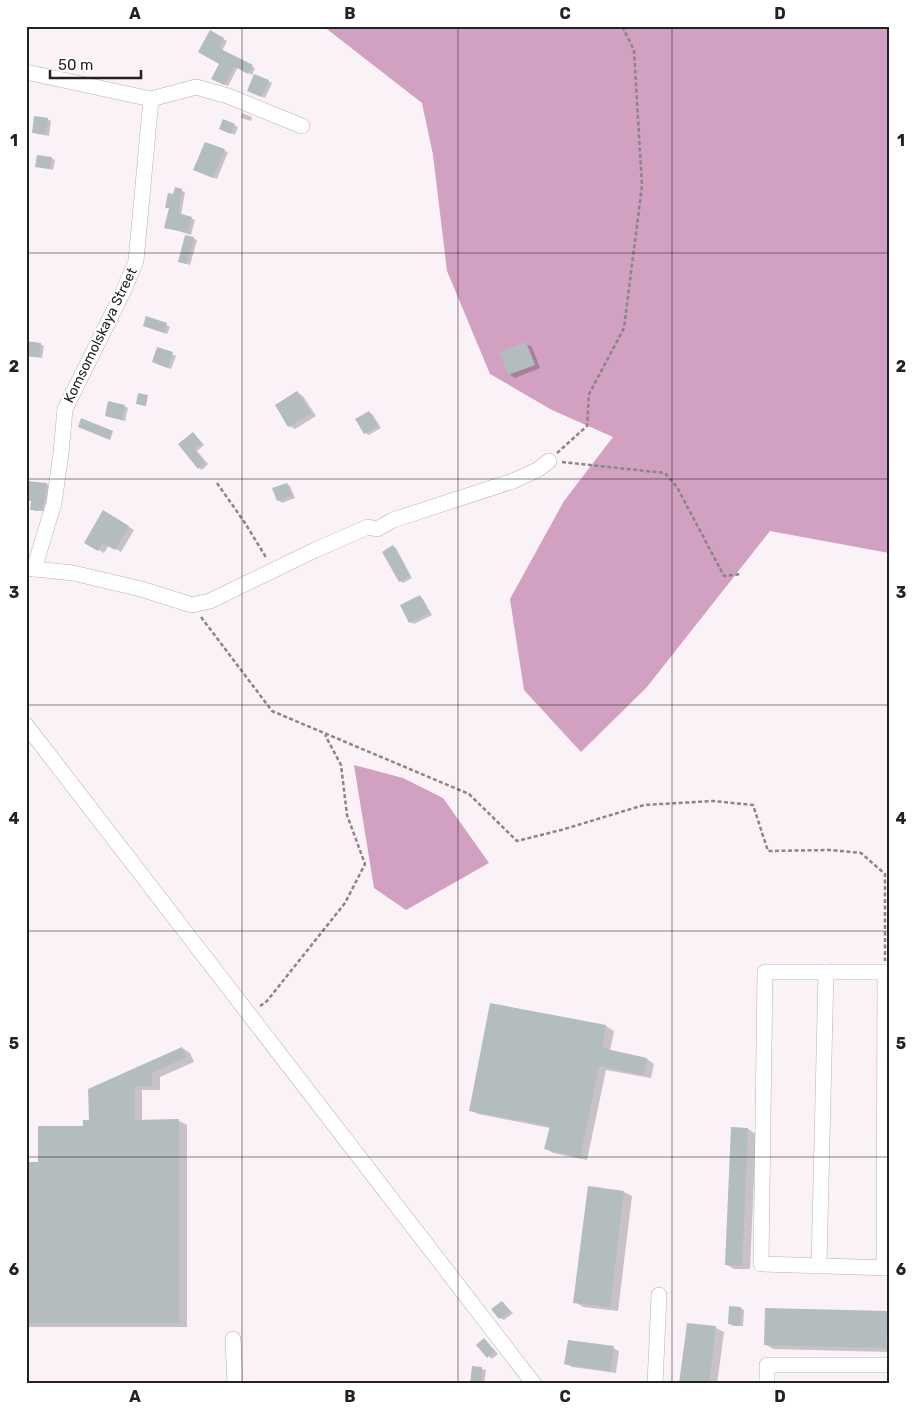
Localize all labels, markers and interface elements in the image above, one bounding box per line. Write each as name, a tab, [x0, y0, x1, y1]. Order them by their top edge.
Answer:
text: A	[129, 4, 141, 23]
text: B	[344, 4, 356, 23]
text: C	[559, 4, 571, 23]
text: D	[774, 4, 786, 23]
scale bar	[50, 48, 141, 80]
text: 50 m	[58, 56, 93, 74]
text: 1	[10, 131, 18, 150]
text: 1	[897, 131, 905, 150]
street label: Komsomolskaya Street	[60, 264, 141, 406]
text: 2	[9, 357, 19, 376]
text: 2	[896, 357, 906, 376]
text: 3	[9, 583, 19, 602]
text: 3	[896, 583, 906, 602]
text: 4	[9, 809, 20, 828]
text: 4	[896, 809, 907, 828]
text: 5	[9, 1034, 19, 1053]
text: 5	[896, 1034, 906, 1053]
text: 6	[9, 1260, 19, 1279]
text: 6	[896, 1260, 906, 1279]
text: A	[129, 1387, 141, 1406]
text: B	[344, 1387, 356, 1406]
text: C	[559, 1387, 571, 1406]
text: D	[774, 1387, 786, 1406]

